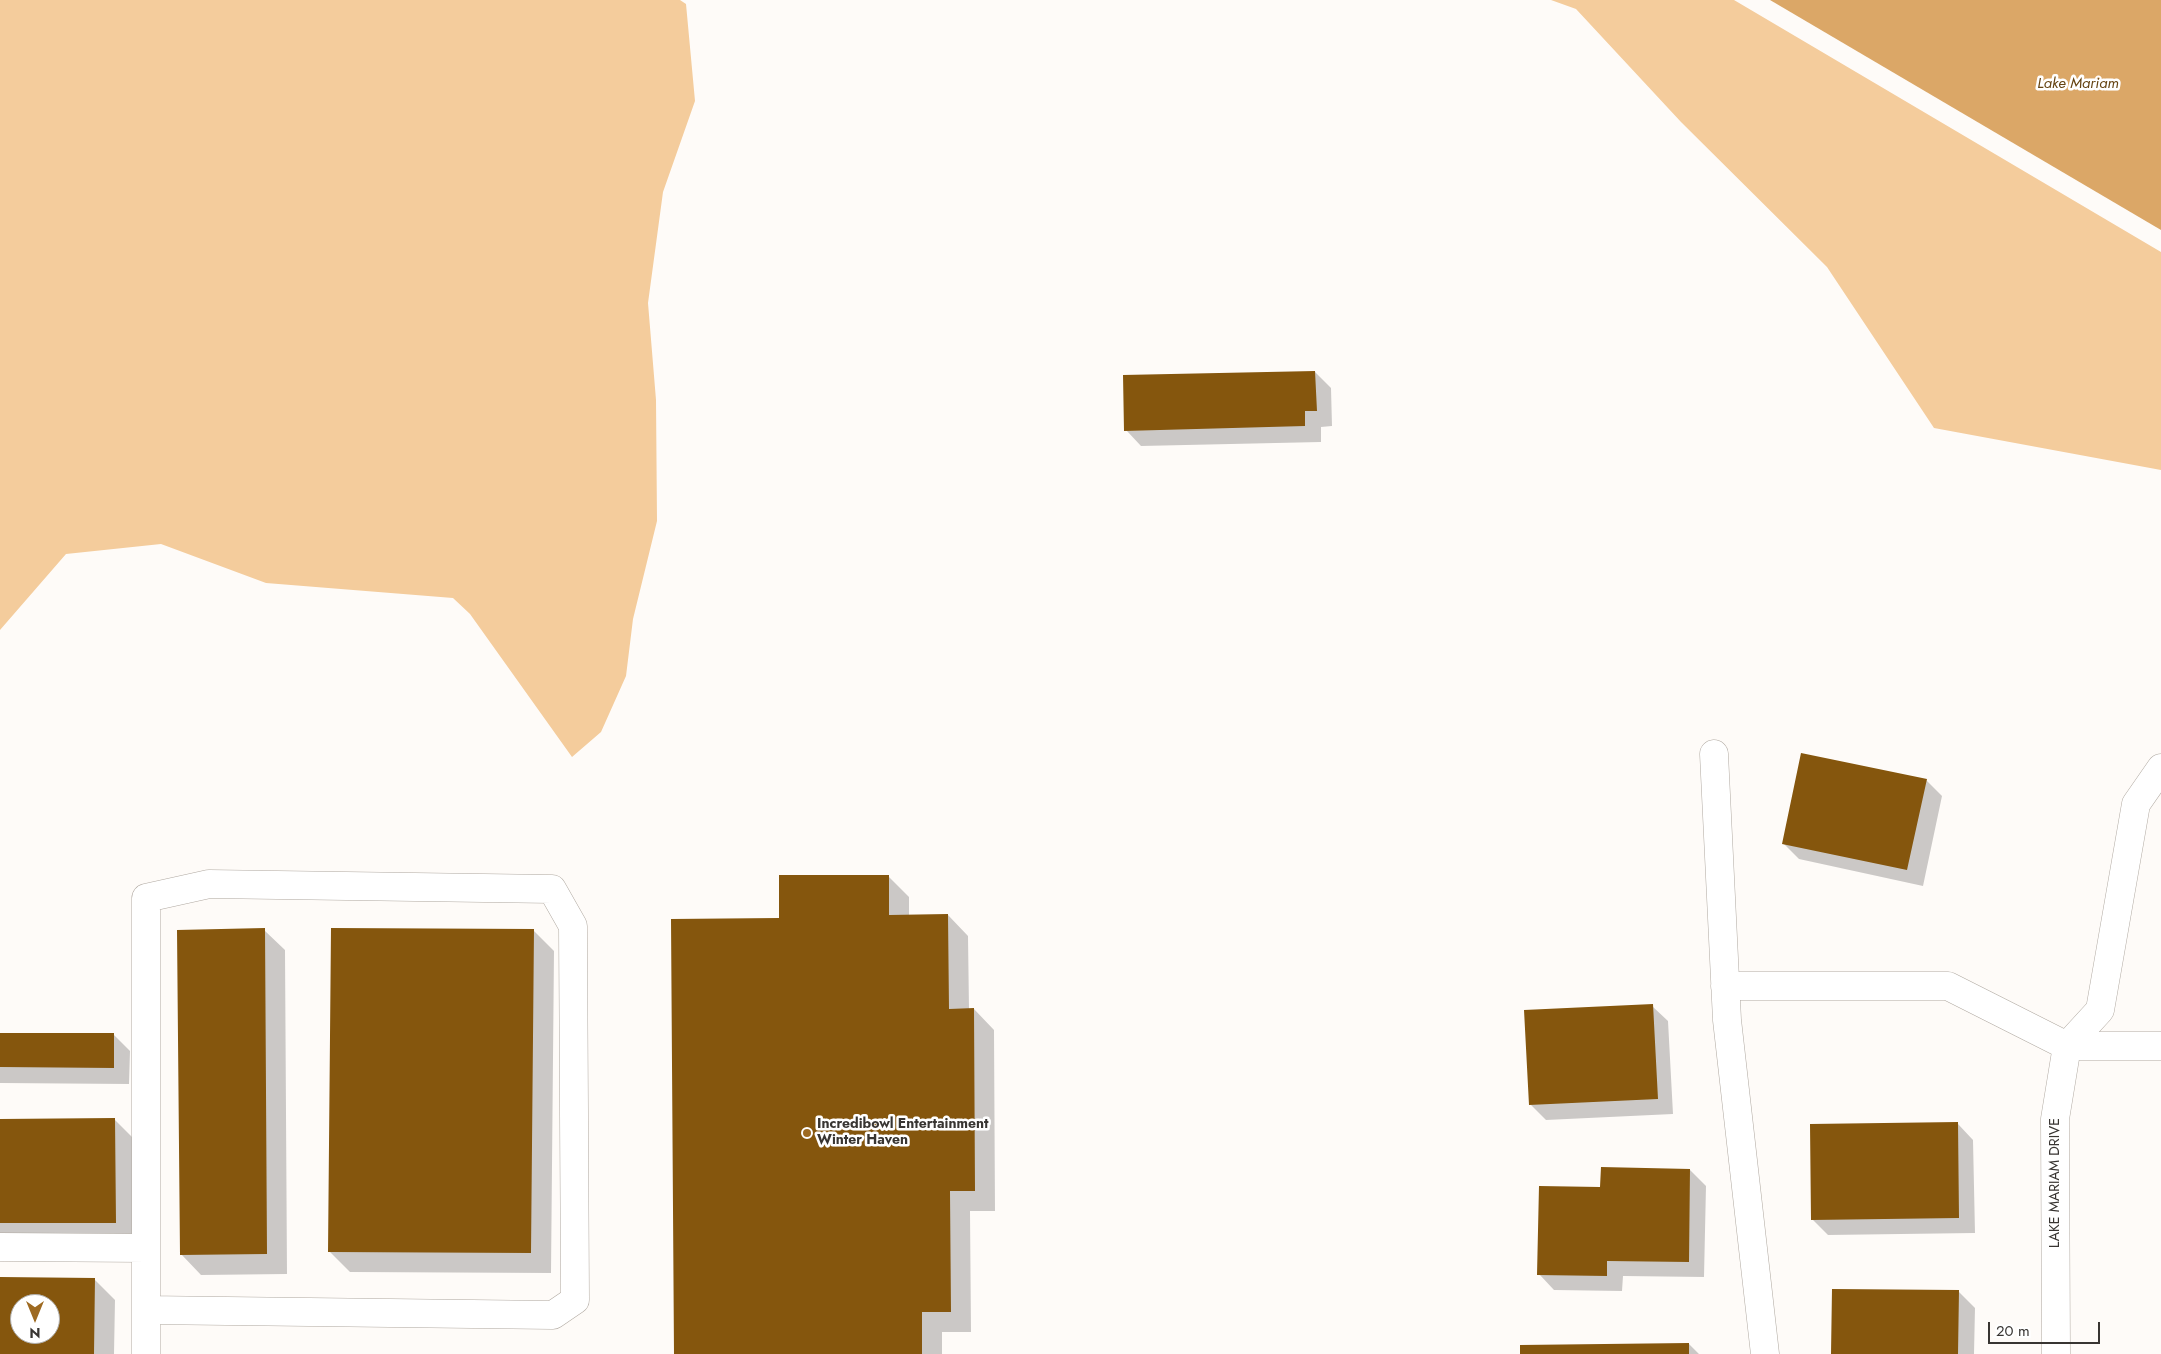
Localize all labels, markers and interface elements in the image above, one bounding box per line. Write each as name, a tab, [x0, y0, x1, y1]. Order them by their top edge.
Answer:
water label: Lake Mariam	[2037, 75, 2119, 93]
place label: Incredibowl Entertainment Winter Haven	[817, 1117, 988, 1150]
street label: LAKE MARIAM DRIVE	[2048, 1118, 2064, 1248]
marker: Incredibowl Entertainment Winter Haven	[801, 1127, 813, 1139]
north arrow	[10, 1294, 60, 1344]
scale bar	[1991, 1312, 2104, 1344]
text: 20 m	[1996, 1320, 2030, 1342]
text: N	[29, 1323, 41, 1343]

